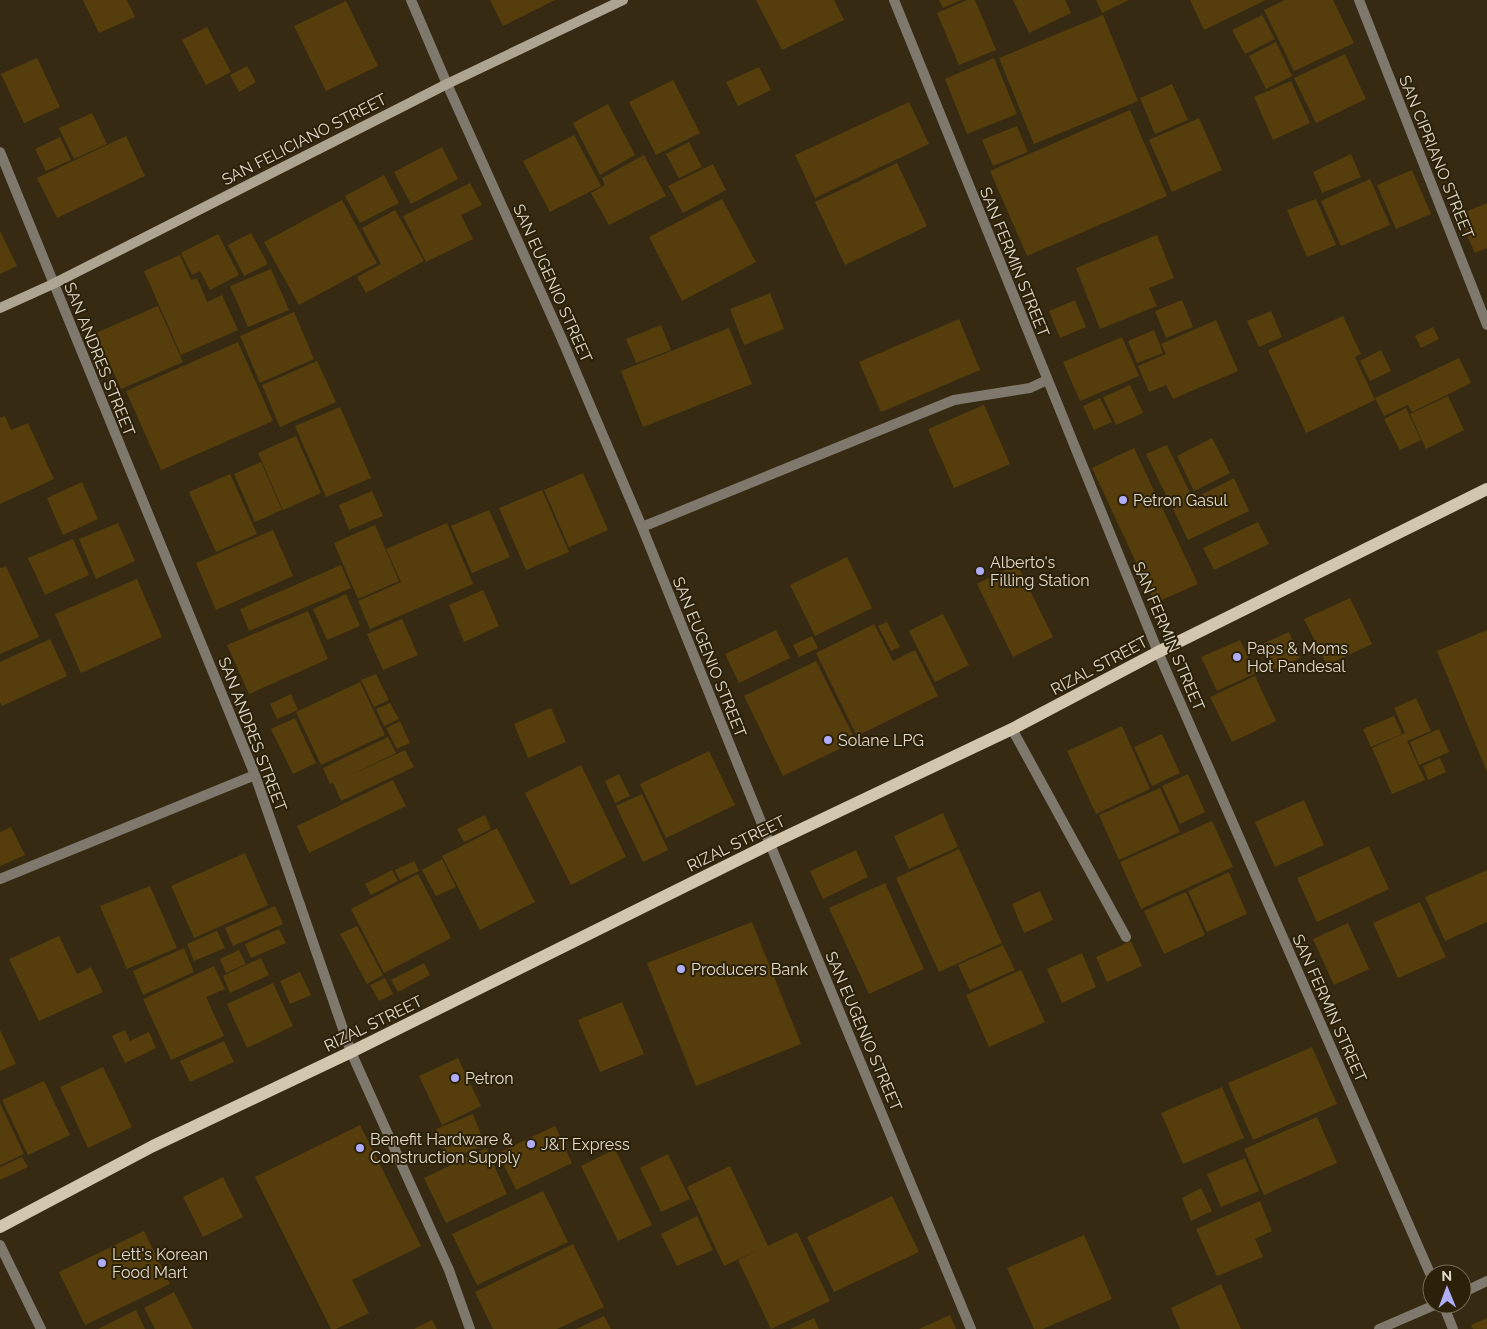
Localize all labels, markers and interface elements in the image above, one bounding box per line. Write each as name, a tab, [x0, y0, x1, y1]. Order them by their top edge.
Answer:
street label: SAN CIPRIANO STREET	[1395, 73, 1478, 242]
street label: SAN FELICIANO STREET	[219, 89, 390, 189]
street label: SAN FERMIN STREET	[976, 184, 1053, 340]
street label: SAN EUGENIO STREET	[509, 201, 596, 366]
street label: SAN ANDRES STREET	[60, 280, 139, 439]
place label: Petron Gasul	[1133, 491, 1228, 510]
marker: Petron Gasul	[1117, 494, 1129, 506]
place label: Alberto's Filling Station	[990, 553, 1090, 590]
street label: SAN FERMIN STREET	[1129, 559, 1209, 714]
marker: Alberto's Filling Station	[974, 565, 986, 577]
street label: SAN EUGENIO STREET	[669, 574, 751, 740]
street label: RIZAL STREET	[1047, 632, 1151, 699]
place label: Paps & Moms Hot Pandesal	[1247, 639, 1348, 676]
marker: Paps & Moms Hot Pandesal	[1231, 651, 1243, 663]
street label: SAN ANDRES STREET	[214, 654, 291, 814]
place label: Solane LPG	[838, 731, 924, 750]
marker: Solane LPG	[822, 734, 834, 746]
street label: RIZAL STREET	[684, 811, 789, 876]
street label: SAN FERMIN STREET	[1288, 931, 1371, 1085]
street label: SAN EUGENIO STREET	[821, 949, 906, 1114]
place label: Producers Bank	[691, 960, 809, 979]
marker: Producers Bank	[675, 963, 687, 975]
street label: RIZAL STREET	[321, 991, 426, 1056]
place label: Petron	[465, 1069, 514, 1088]
marker: Petron	[449, 1072, 461, 1084]
place label: Benefit Hardware & Construction Supply	[370, 1130, 521, 1167]
place label: J&T Express	[541, 1135, 630, 1154]
marker: J&T Express	[525, 1138, 537, 1150]
marker: Benefit Hardware & Construction Supply	[354, 1142, 366, 1154]
place label: Lett's Korean Food Mart	[112, 1245, 208, 1282]
marker: Lett's Korean Food Mart	[96, 1257, 108, 1269]
north arrow	[1422, 1264, 1472, 1314]
text: N	[1441, 1268, 1452, 1284]

